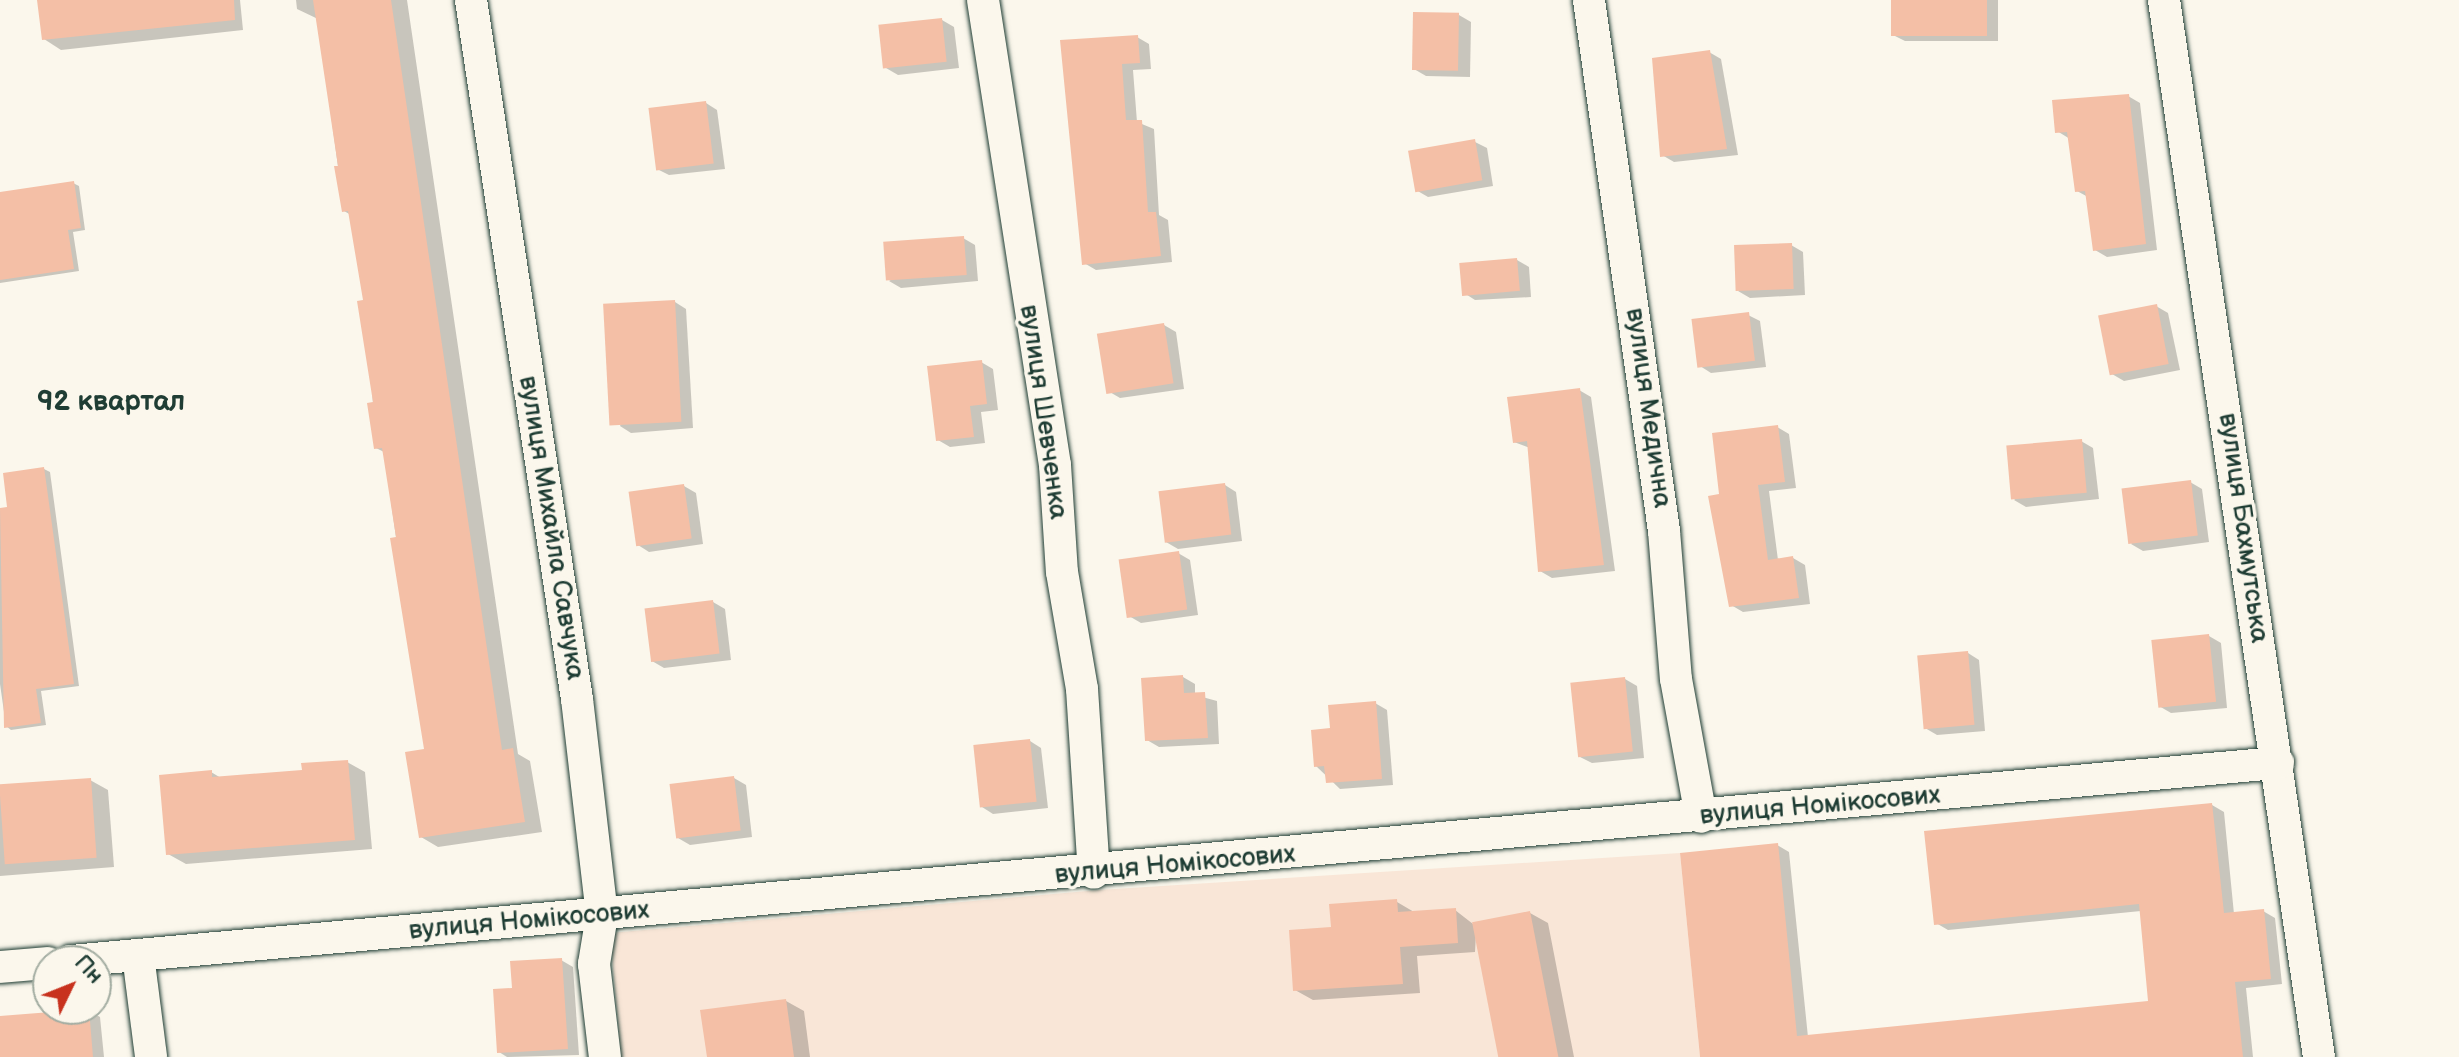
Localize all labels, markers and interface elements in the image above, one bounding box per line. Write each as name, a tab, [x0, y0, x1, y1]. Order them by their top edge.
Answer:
street label: вулиця Шевченка	[1013, 303, 1073, 521]
street label: вулиця Медична	[1619, 306, 1677, 510]
street label: вулиця Михайла Савчука	[512, 374, 590, 682]
district label: 92 квартал	[37, 385, 185, 419]
street label: вулиця Бахмутська	[2211, 411, 2275, 645]
street label: вулиця Номікосових	[1699, 780, 1941, 832]
street label: вулиця Номікосових	[1054, 839, 1296, 891]
street label: вулиця Номікосових	[408, 895, 650, 947]
north arrow	[32, 945, 112, 1025]
text: Пн	[69, 950, 108, 990]

